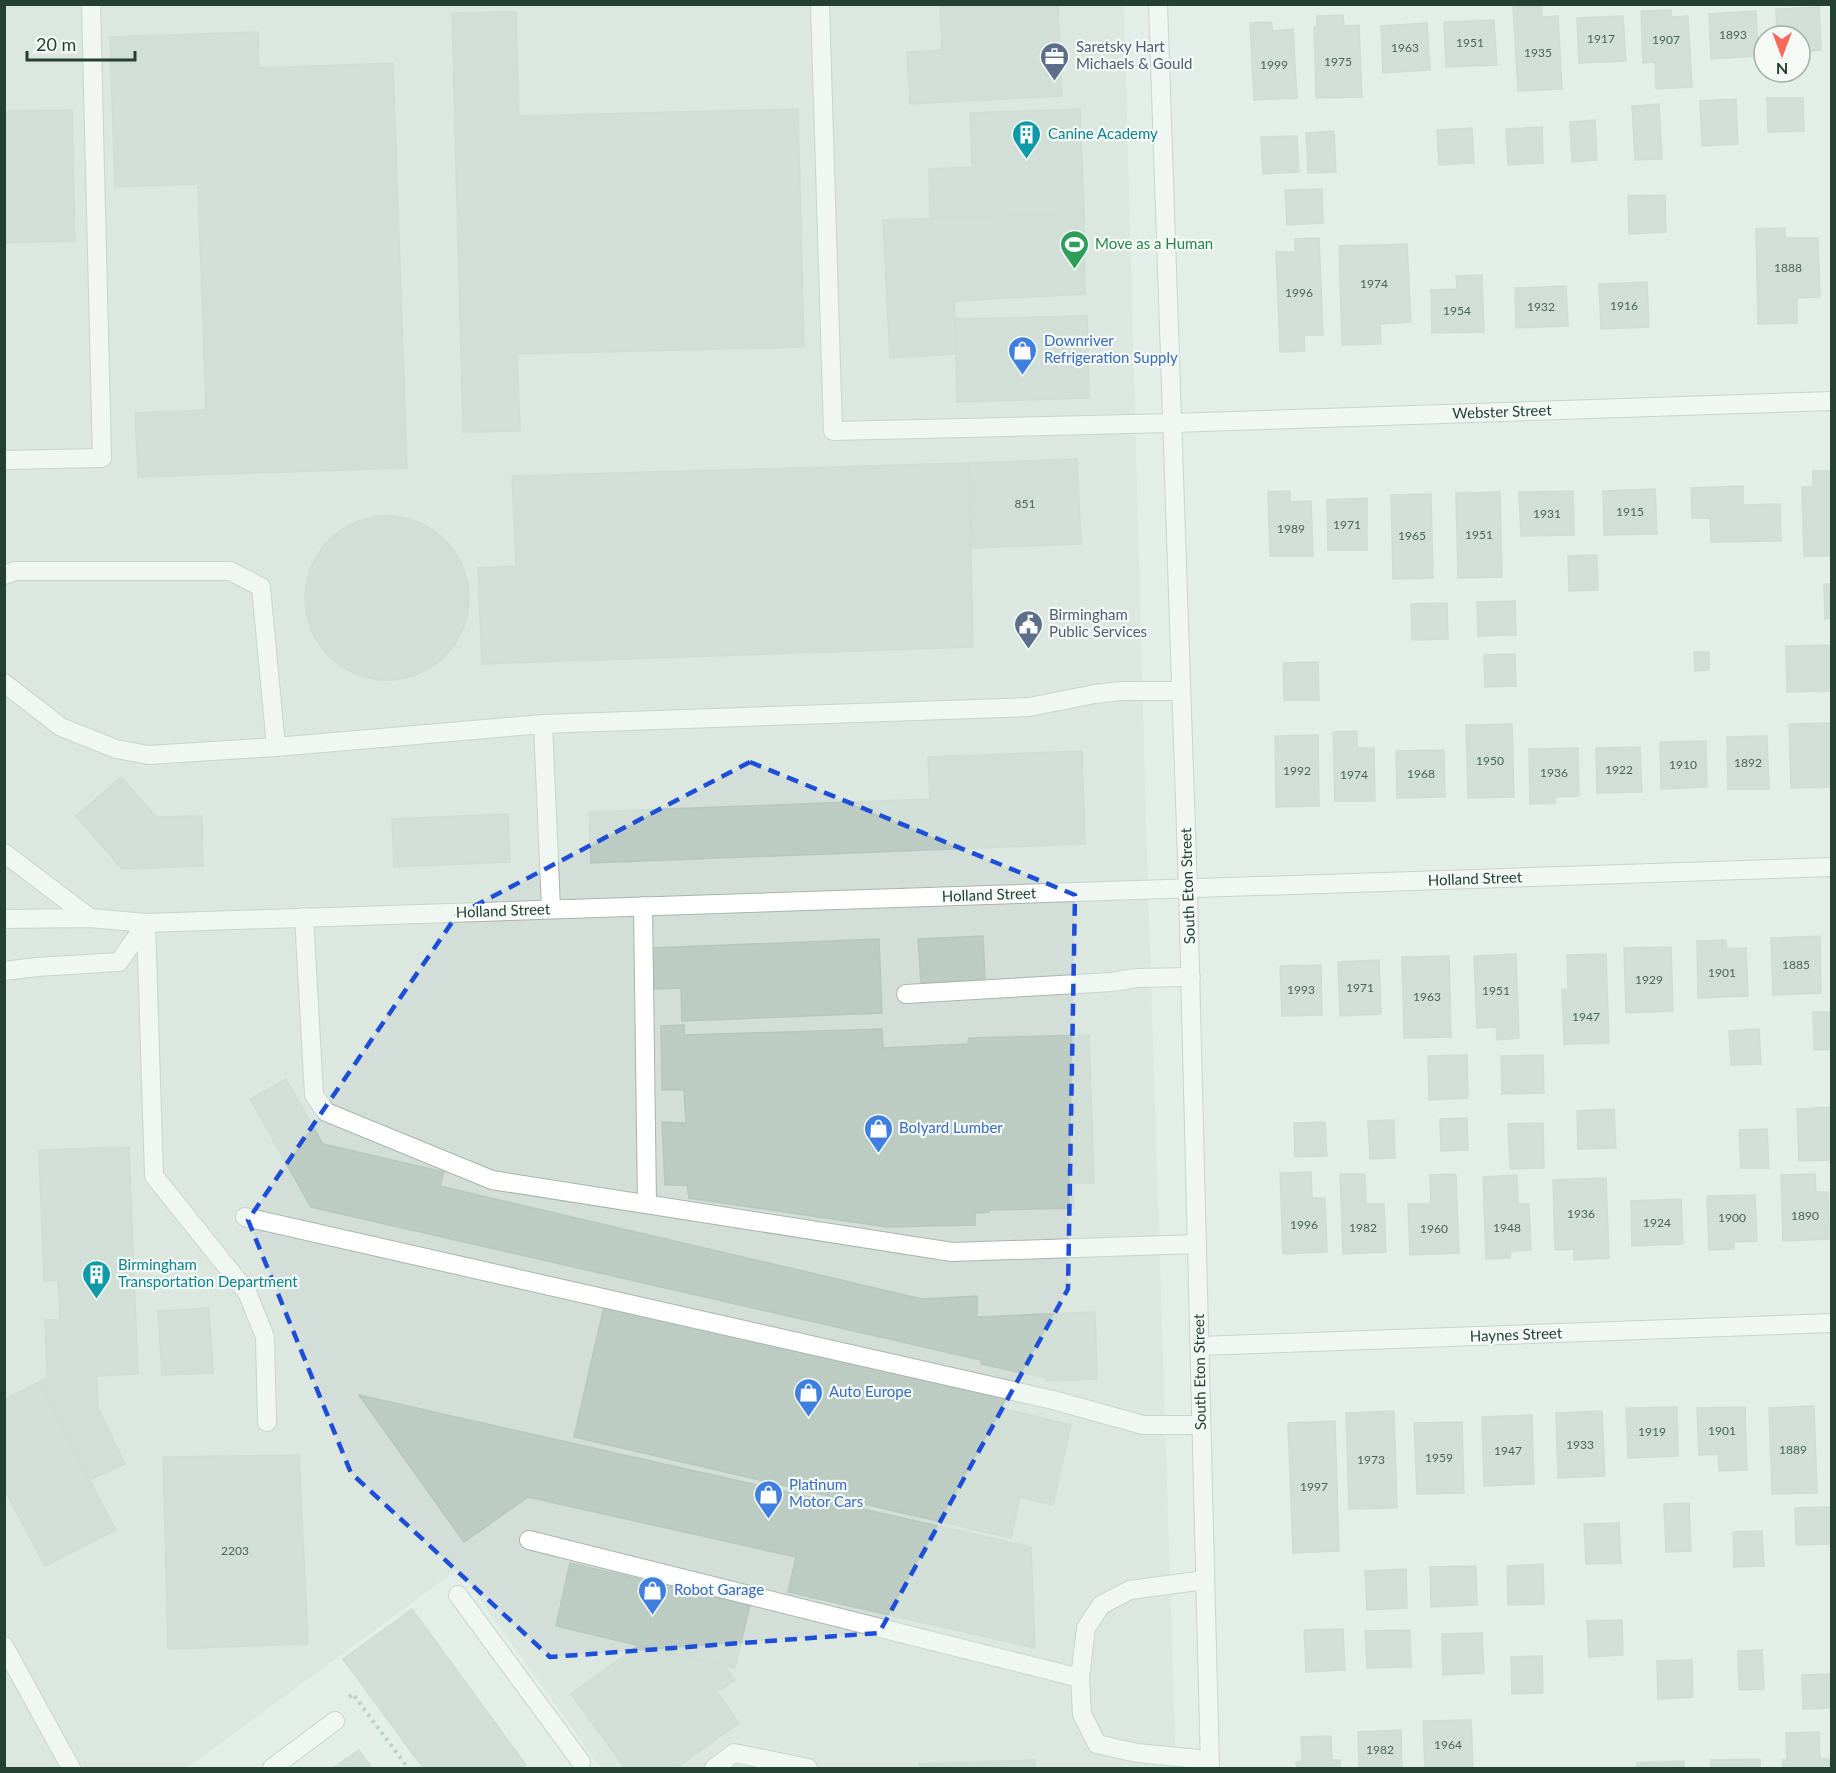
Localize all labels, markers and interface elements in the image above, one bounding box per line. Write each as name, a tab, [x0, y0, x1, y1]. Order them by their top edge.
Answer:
scale bar	[27, 24, 135, 62]
north arrow	[1752, 24, 1812, 84]
house number: 1893	[1719, 27, 1747, 42]
house number: 1917	[1587, 31, 1615, 46]
house number: 1907	[1652, 32, 1680, 47]
text: 20 m	[36, 33, 76, 55]
house number: 1951	[1456, 35, 1484, 50]
place label: Saretsky Hart Michaels & Gould	[1076, 37, 1192, 72]
office icon: Saretsky Hart Michaels & Gould	[1039, 40, 1071, 82]
house number: 1963	[1391, 40, 1419, 55]
house number: 1935	[1524, 45, 1552, 60]
house number: 1975	[1324, 54, 1352, 69]
house number: 1999	[1260, 57, 1288, 72]
text: N	[1776, 60, 1788, 79]
building icon: Canine Academy	[1011, 118, 1043, 160]
place label: Canine Academy	[1048, 124, 1158, 142]
sports icon: Move as a Human	[1058, 228, 1090, 270]
place label: Move as a Human	[1095, 234, 1213, 252]
house number: 1888	[1774, 260, 1802, 275]
house number: 1974	[1360, 276, 1388, 291]
house number: 1996	[1285, 285, 1313, 300]
house number: 1916	[1610, 298, 1638, 313]
house number: 1932	[1527, 299, 1555, 314]
house number: 1954	[1443, 303, 1471, 318]
place label: Downriver Refrigeration Supply	[1044, 331, 1178, 366]
shop icon: Downriver Refrigeration Supply	[1007, 334, 1039, 376]
street label: Webster Street	[1452, 400, 1552, 422]
house number: 851	[1015, 496, 1035, 511]
house number: 1915	[1616, 504, 1644, 519]
house number: 1931	[1533, 506, 1561, 521]
house number: 1971	[1333, 517, 1361, 532]
house number: 1989	[1277, 521, 1305, 536]
house number: 1951	[1465, 527, 1493, 542]
house number: 1965	[1398, 528, 1426, 543]
place label: Birmingham Public Services	[1049, 605, 1147, 640]
public building icon: Birmingham Public Services	[1012, 608, 1044, 650]
house number: 1950	[1476, 753, 1504, 768]
house number: 1892	[1734, 755, 1762, 770]
house number: 1910	[1669, 757, 1697, 772]
house number: 1922	[1605, 762, 1633, 777]
house number: 1992	[1283, 763, 1311, 778]
house number: 1936	[1540, 765, 1568, 780]
house number: 1968	[1407, 766, 1435, 781]
house number: 1974	[1340, 767, 1368, 782]
street label: South Eton Street	[1176, 827, 1198, 945]
street label: Holland Street	[1427, 867, 1523, 889]
street label: Holland Street	[941, 883, 1037, 905]
street label: Holland Street	[455, 899, 551, 921]
house number: 1885	[1782, 957, 1810, 972]
house number: 1901	[1708, 965, 1736, 980]
house number: 1929	[1635, 972, 1663, 987]
house number: 1971	[1346, 980, 1374, 995]
house number: 1993	[1287, 982, 1315, 997]
house number: 1951	[1482, 983, 1510, 998]
house number: 1963	[1413, 989, 1441, 1004]
house number: 1947	[1572, 1009, 1600, 1024]
shop icon: Bolyard Lumber	[862, 1112, 894, 1154]
place label: Bolyard Lumber	[899, 1118, 1003, 1136]
house number: 1936	[1567, 1206, 1595, 1221]
house number: 1890	[1791, 1208, 1819, 1223]
house number: 1900	[1718, 1210, 1746, 1225]
house number: 1924	[1643, 1215, 1671, 1230]
house number: 1996	[1290, 1217, 1318, 1232]
house number: 1982	[1349, 1220, 1377, 1235]
house number: 1948	[1493, 1220, 1521, 1235]
house number: 1960	[1420, 1221, 1448, 1236]
place label: Birmingham Transportation Department	[118, 1255, 298, 1290]
building icon: Birmingham Transportation Department	[81, 1258, 113, 1300]
street label: South Eton Street	[1189, 1313, 1209, 1430]
street label: Haynes Street	[1469, 1323, 1563, 1345]
shop icon: Auto Europe	[792, 1376, 824, 1418]
place label: Auto Europe	[829, 1382, 912, 1400]
house number: 1901	[1708, 1423, 1736, 1438]
house number: 1919	[1638, 1424, 1666, 1439]
house number: 1933	[1566, 1437, 1594, 1452]
house number: 1889	[1779, 1442, 1807, 1457]
house number: 1947	[1494, 1443, 1522, 1458]
house number: 1959	[1425, 1450, 1453, 1465]
house number: 1973	[1357, 1452, 1385, 1467]
place label: Platinum Motor Cars	[789, 1475, 863, 1510]
shop icon: Platinum Motor Cars	[752, 1478, 784, 1520]
house number: 1997	[1300, 1479, 1328, 1494]
house number: 2203	[221, 1543, 249, 1558]
shop icon: Robot Garage	[637, 1574, 669, 1616]
place label: Robot Garage	[674, 1580, 764, 1598]
house number: 1964	[1434, 1737, 1462, 1752]
house number: 1982	[1366, 1742, 1394, 1757]

